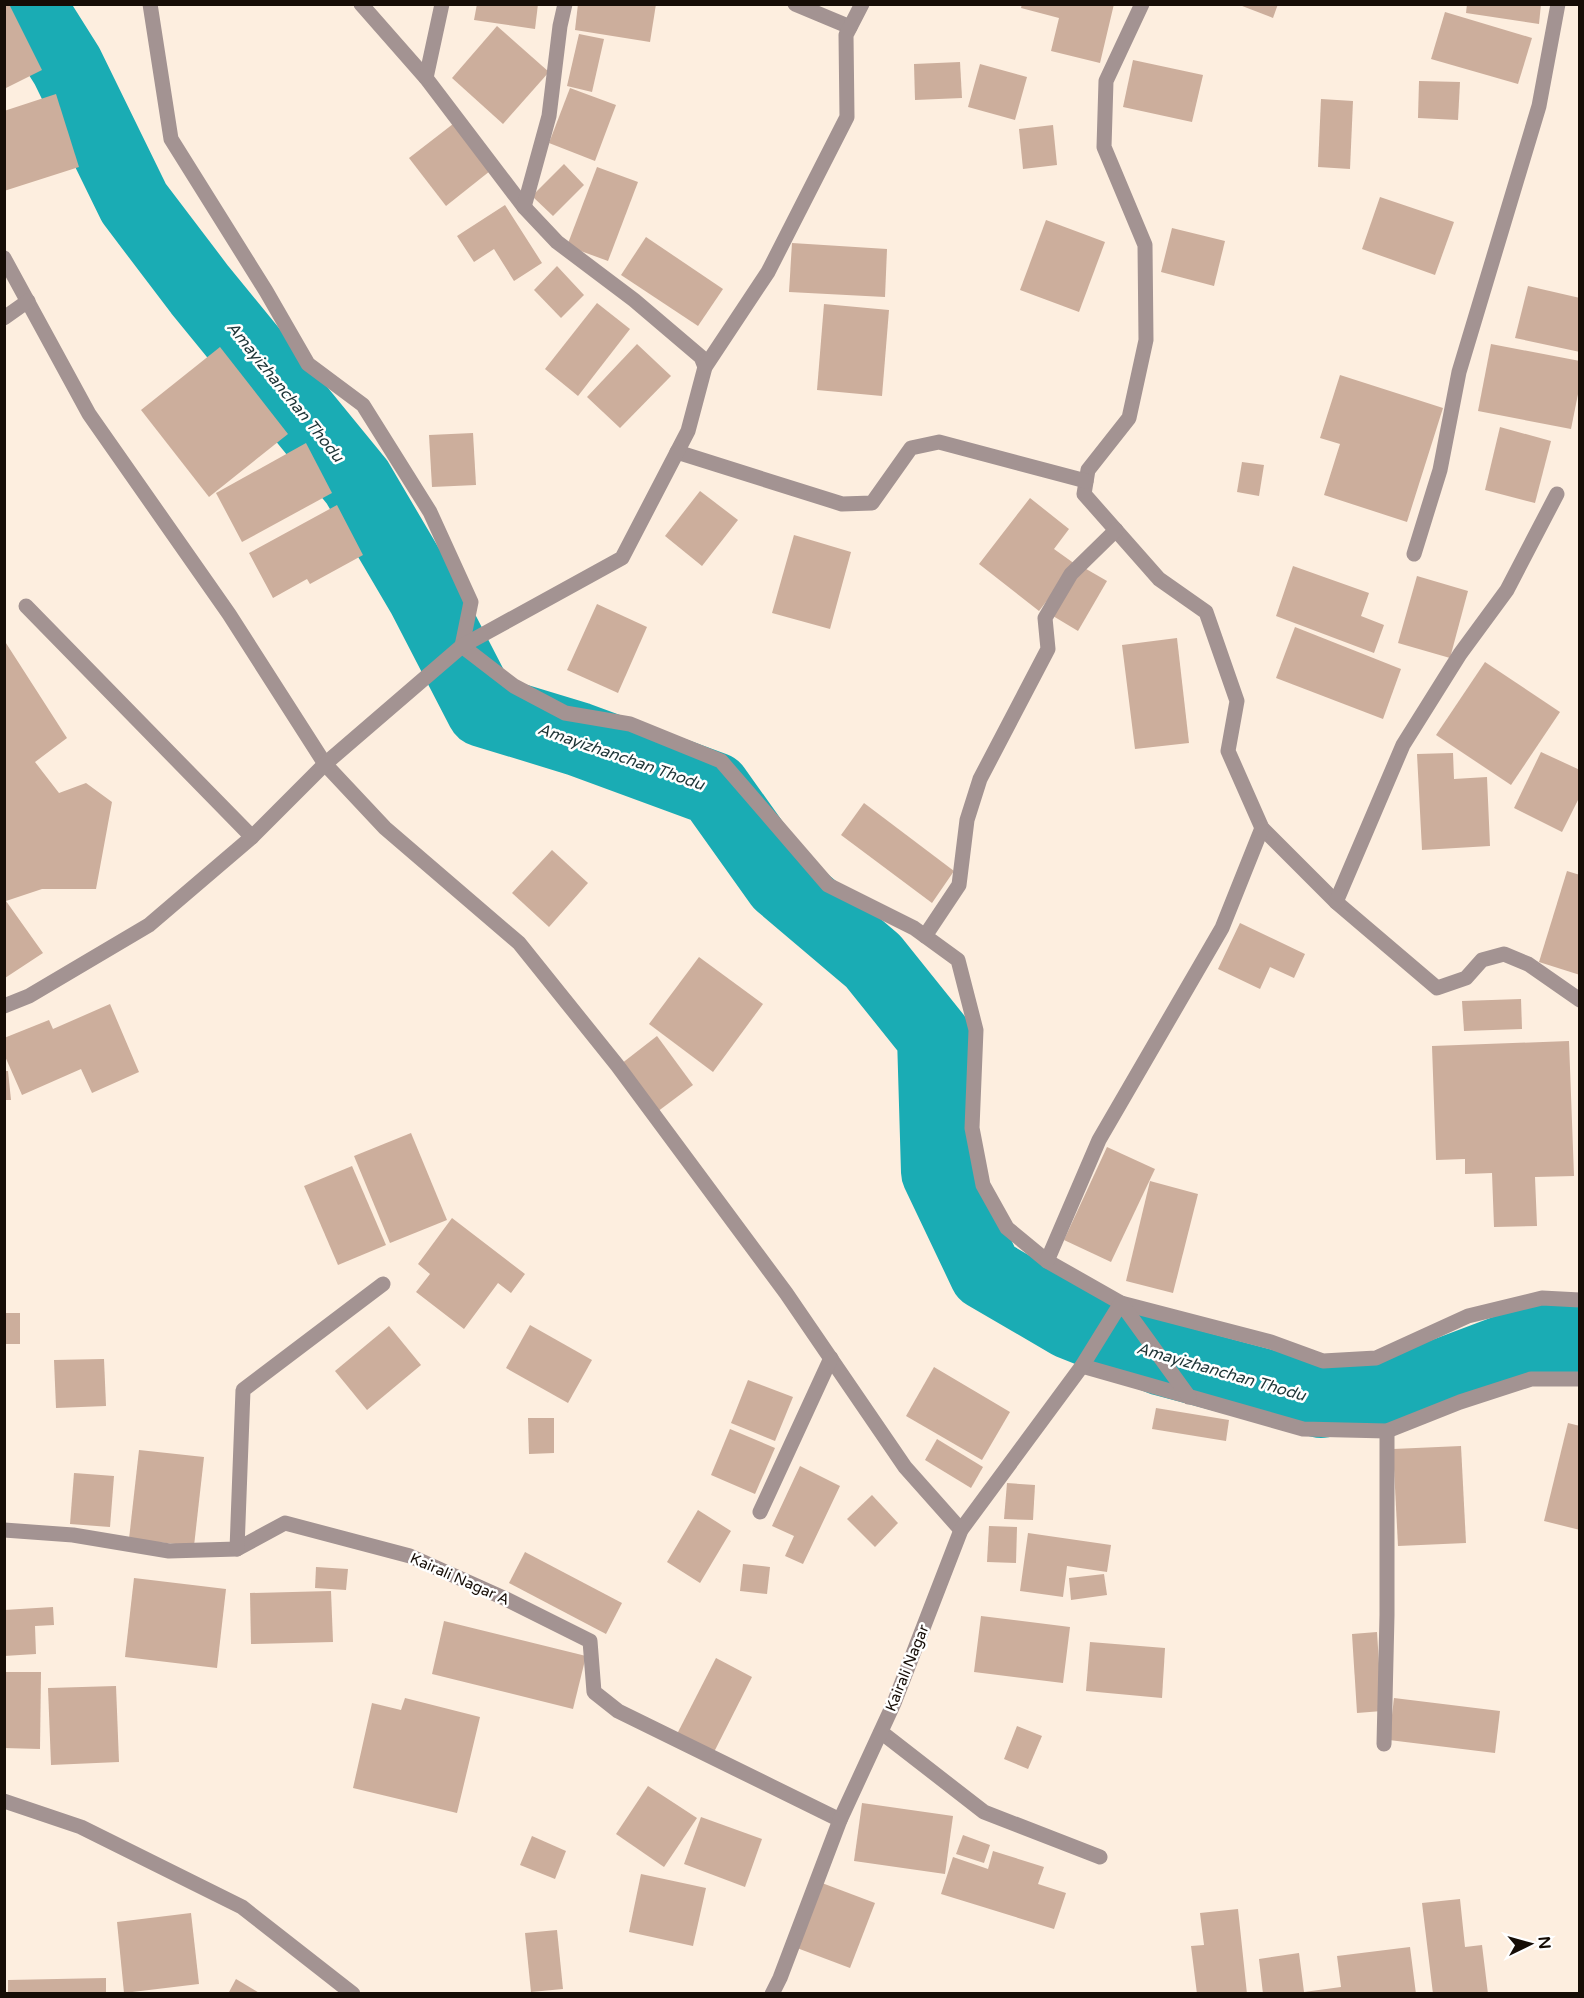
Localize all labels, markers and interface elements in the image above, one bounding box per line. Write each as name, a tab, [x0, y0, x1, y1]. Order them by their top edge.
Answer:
water label: Amayizhanchan Thodu	[222, 318, 348, 467]
water label: Amayizhanchan Thodu	[535, 719, 708, 795]
water label: Amayizhanchan Thodu	[1134, 1338, 1309, 1406]
street label: Kairali Nagar A	[407, 1549, 513, 1609]
street label: Kairali Nagar	[881, 1622, 933, 1714]
north arrow	[1500, 1914, 1560, 1974]
text: N	[1533, 1936, 1554, 1950]

